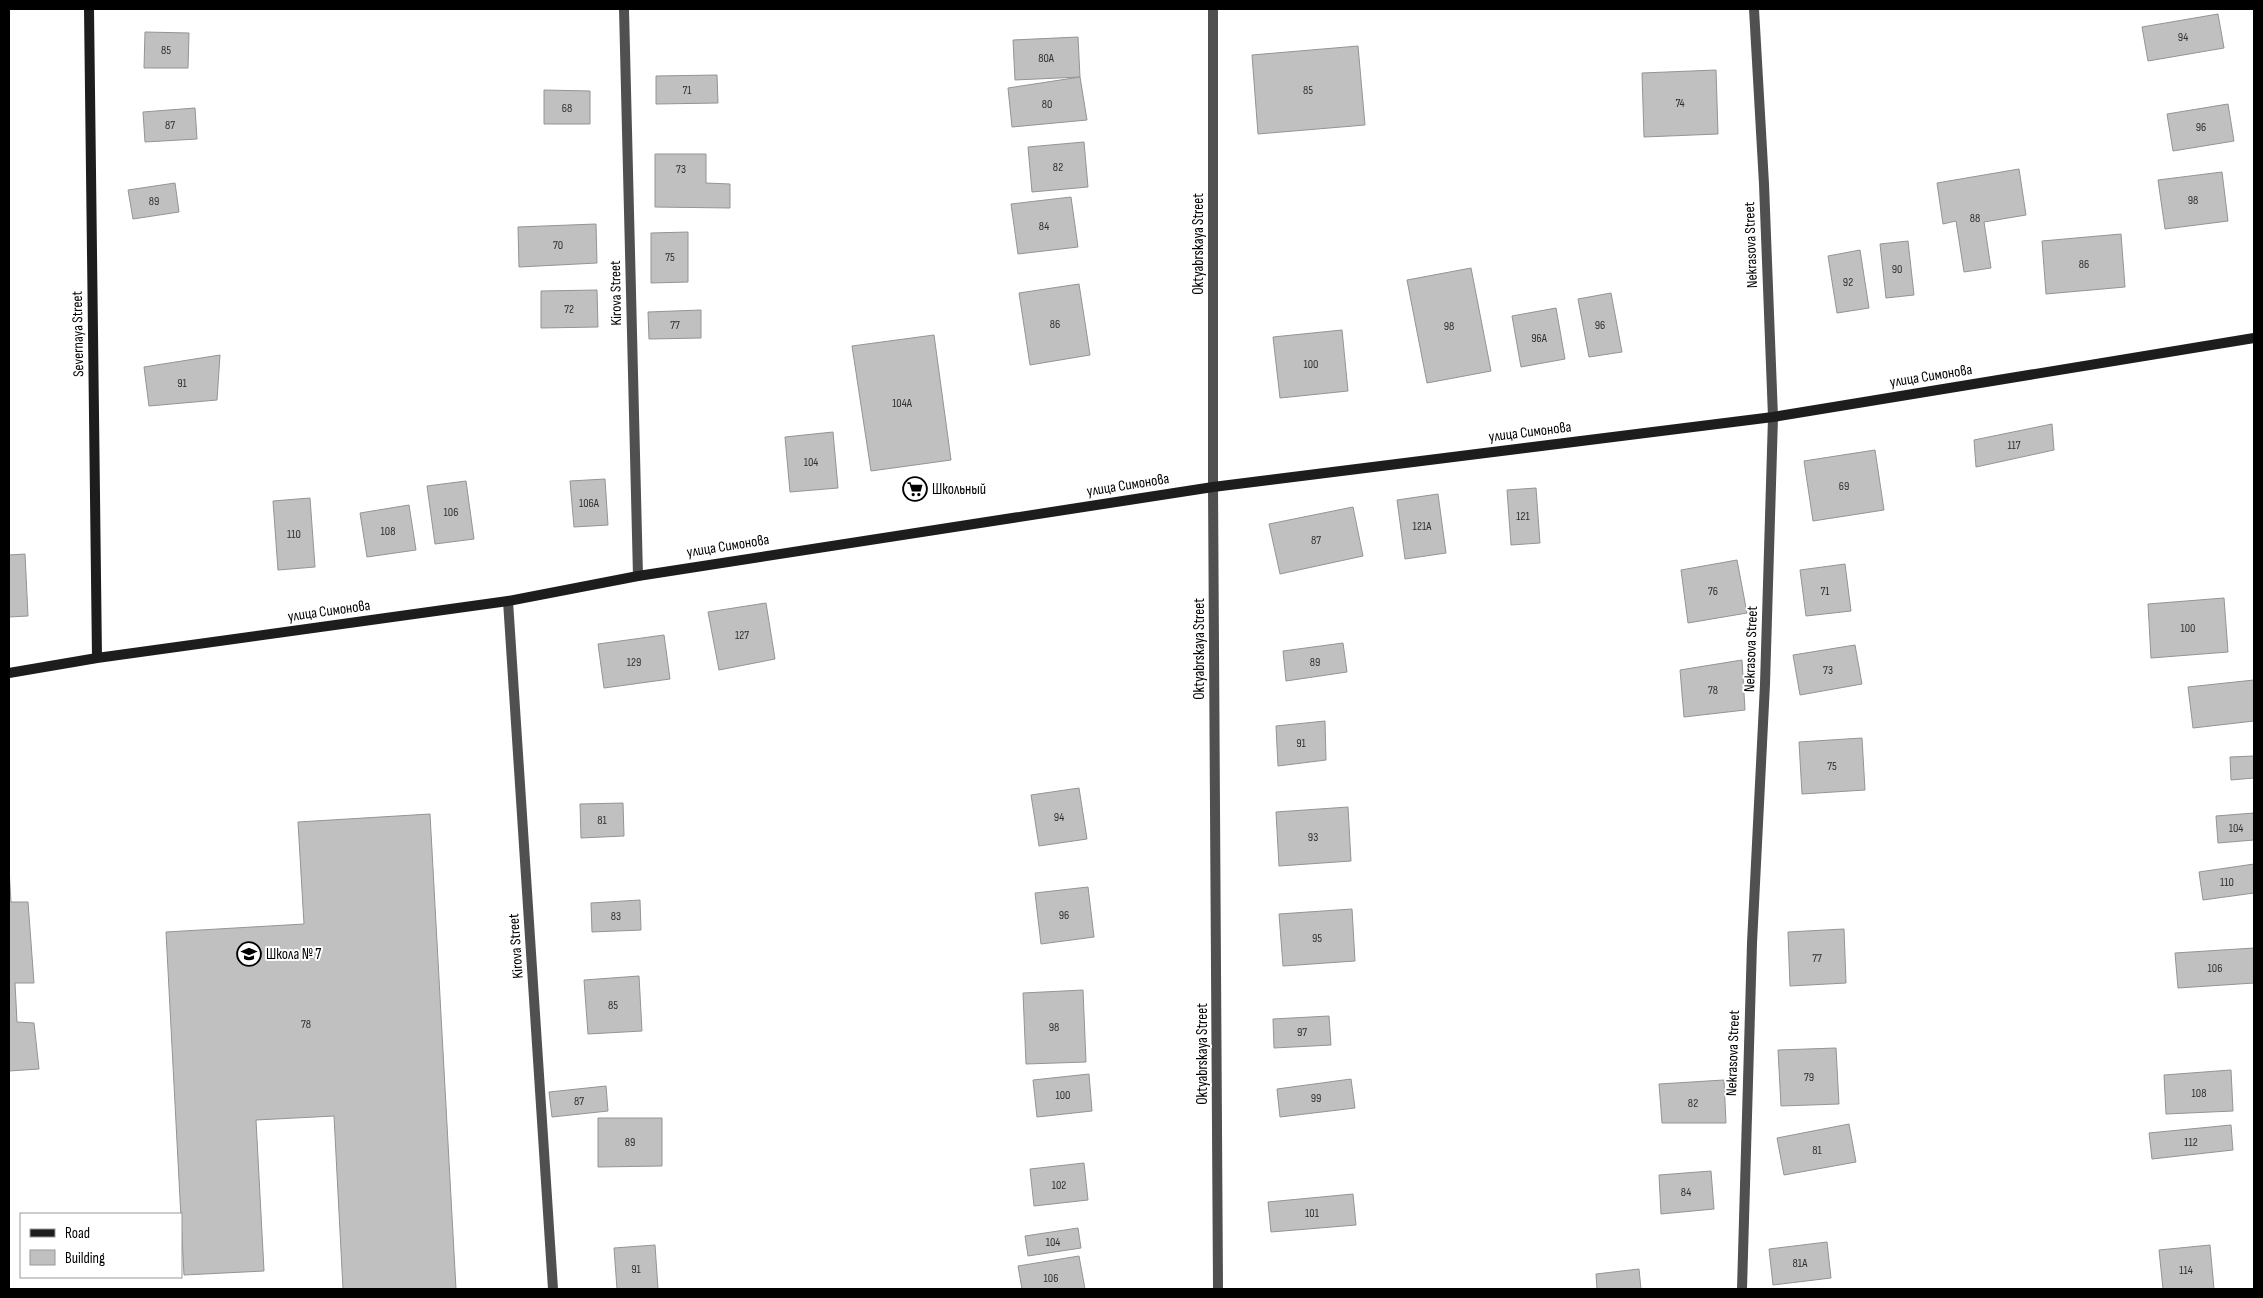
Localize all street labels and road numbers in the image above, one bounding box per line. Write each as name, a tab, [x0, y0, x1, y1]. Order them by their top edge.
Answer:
street label: Oktyabrskaya Street	[1189, 193, 1208, 295]
street label: Nekrasova Street	[1740, 201, 1762, 288]
street label: Kirova Street	[606, 260, 626, 326]
street label: Severnaya Street	[68, 291, 88, 377]
street label: улица Симонова	[1888, 360, 1974, 392]
street label: улица Симонова	[1488, 417, 1573, 446]
street label: улица Симонова	[1085, 469, 1171, 501]
street label: улица Симонова	[685, 530, 771, 562]
street label: улица Симонова	[286, 596, 372, 626]
street label: Oktyabrskaya Street	[1190, 598, 1209, 700]
street label: Nekrasova Street	[1740, 605, 1762, 692]
street label: Kirova Street	[504, 912, 528, 979]
street label: Oktyabrskaya Street	[1193, 1003, 1212, 1105]
street label: Nekrasova Street	[1722, 1009, 1744, 1096]

